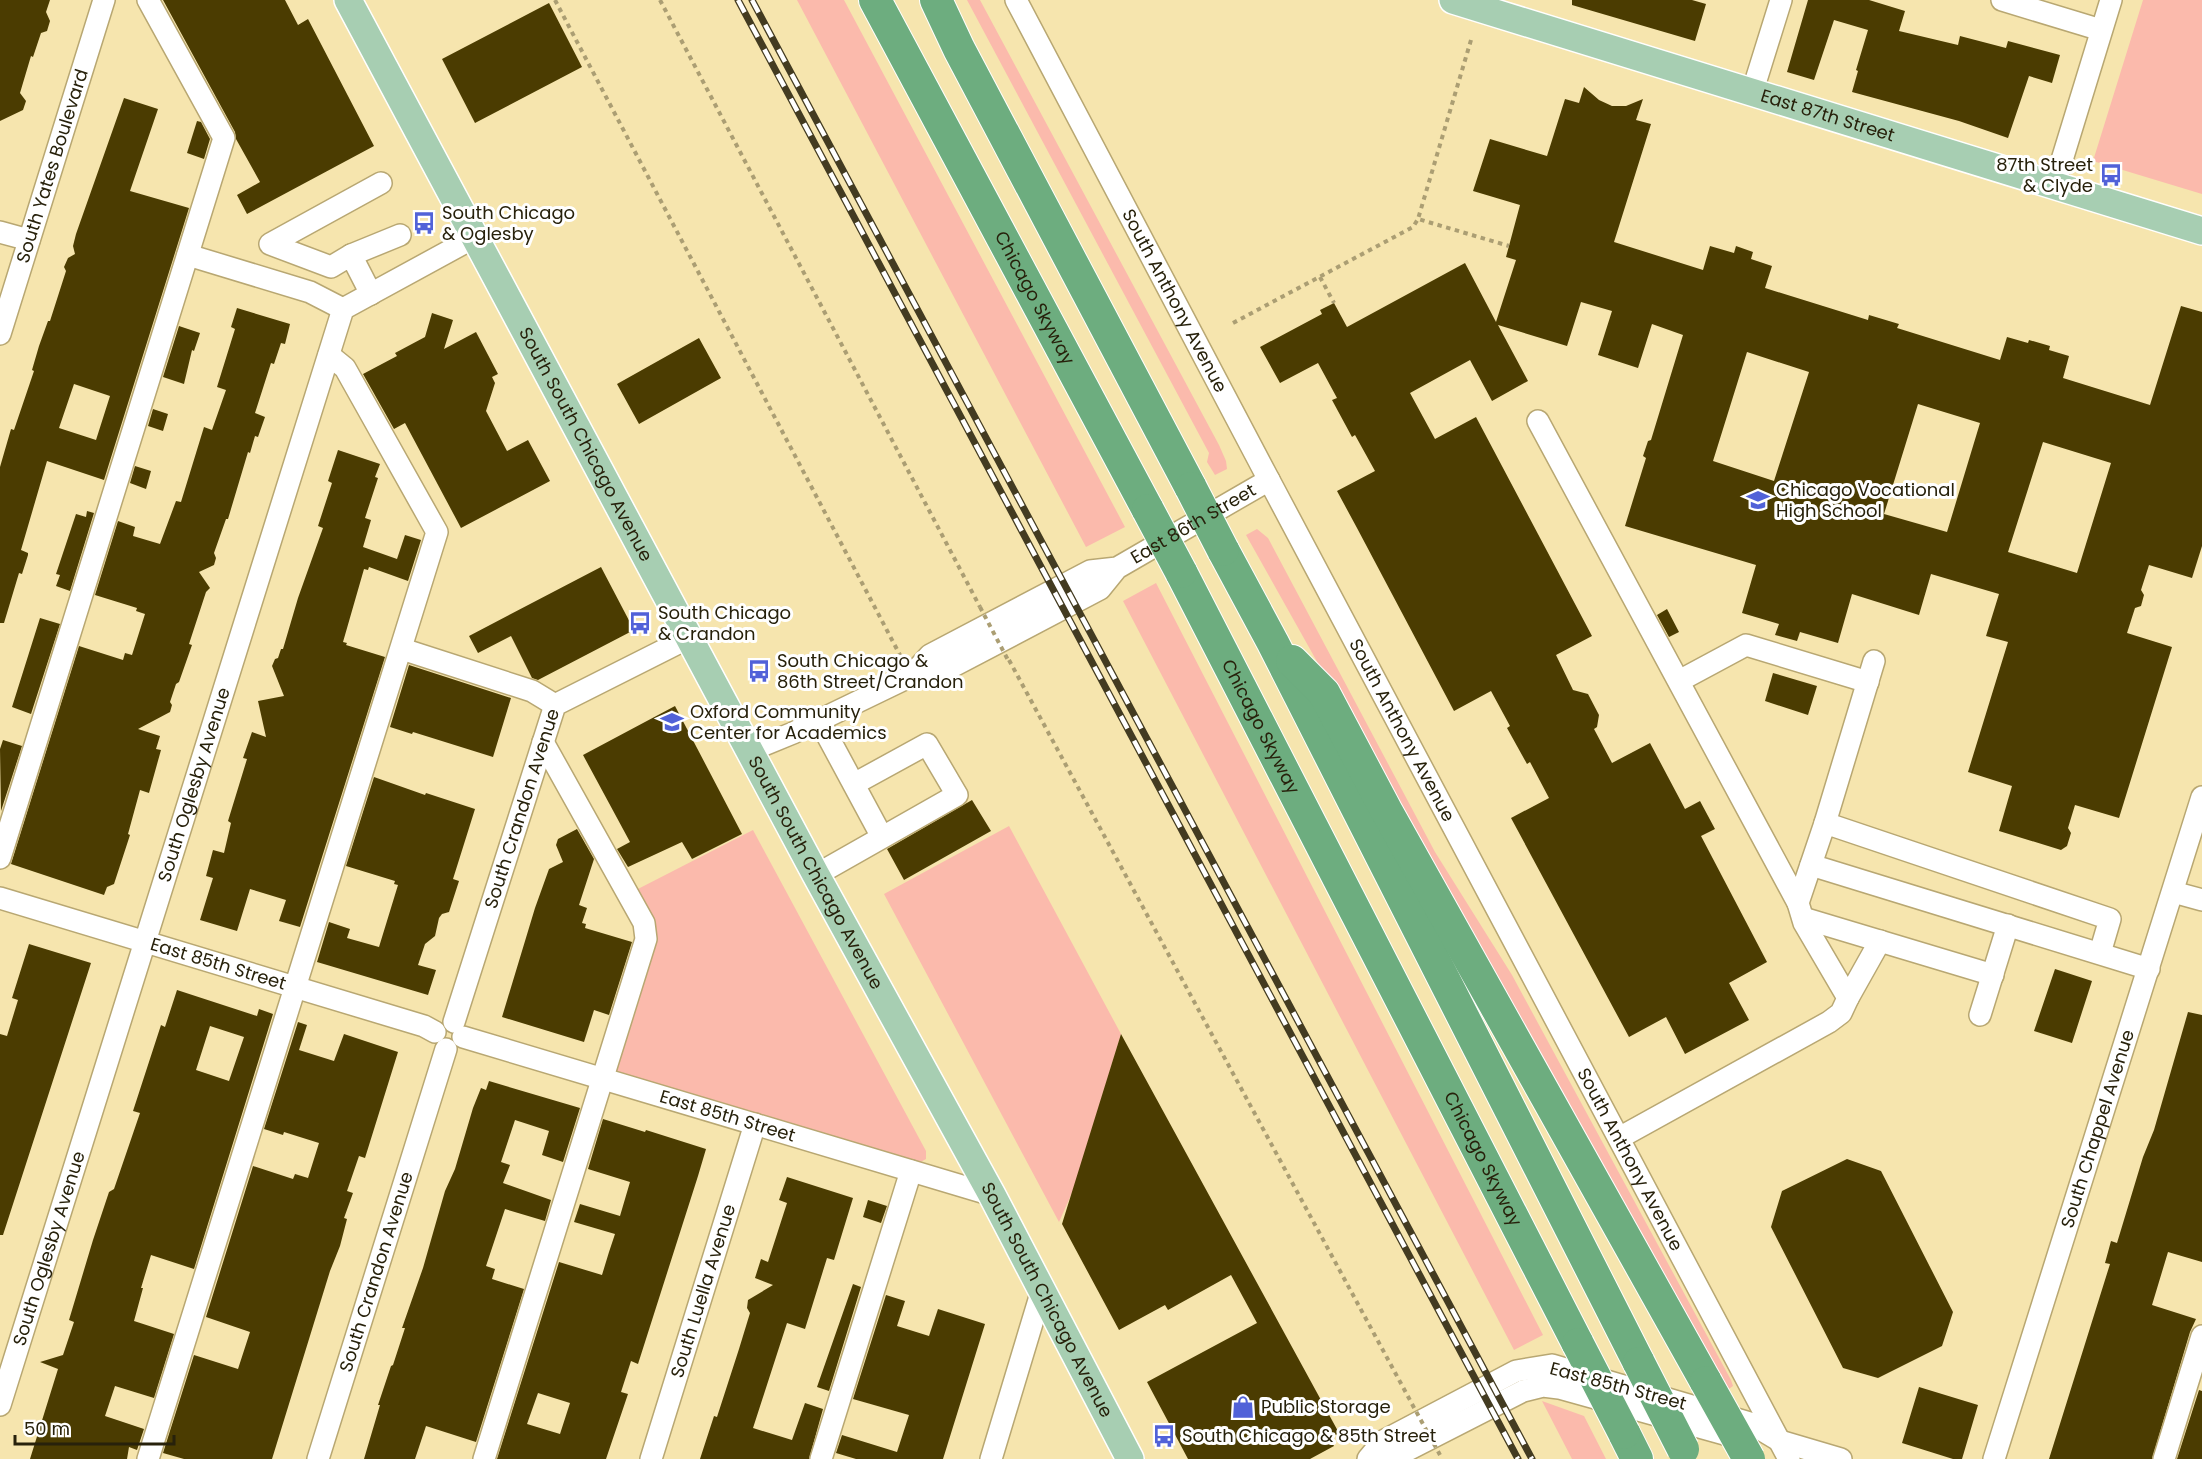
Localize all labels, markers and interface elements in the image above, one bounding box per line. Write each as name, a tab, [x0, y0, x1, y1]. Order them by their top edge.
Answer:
street label: South Yates Boulevard	[10, 66, 94, 266]
street label: East 87th Street	[1758, 83, 1898, 147]
place label: 87th Street & Clyde	[1996, 152, 2093, 198]
bus stop icon: 87th Street & Clyde	[2098, 162, 2124, 188]
place label: South Chicago & Oglesby	[442, 200, 575, 246]
street label: South Anthony Avenue	[1116, 204, 1234, 397]
bus stop icon: South Chicago & Oglesby	[411, 210, 437, 236]
street label: Chicago Skyway	[989, 226, 1081, 369]
street label: South South Chicago Avenue	[513, 323, 659, 566]
street label: East 86th Street	[1126, 477, 1260, 570]
place label: Chicago Vocational High School	[1776, 477, 1955, 523]
school or university icon: Chicago Vocational High School	[1745, 487, 1771, 513]
place label: South Chicago & Crandon	[658, 600, 791, 646]
bus stop icon: South Chicago & Crandon	[627, 610, 653, 636]
street label: South Anthony Avenue	[1344, 634, 1461, 826]
place label: South Chicago & 86th Street/Crandon	[777, 648, 963, 694]
street label: Chicago Skyway	[1216, 655, 1306, 798]
bus stop icon: South Chicago & 86th Street/Crandon	[746, 658, 772, 684]
street label: South Oglesby Avenue	[151, 684, 236, 885]
place label: Oxford Community Center for Academics	[690, 699, 887, 745]
street label: South Crandon Avenue	[478, 705, 565, 912]
school or university icon: Oxford Community Center for Academics	[659, 709, 685, 735]
street label: South South Chicago Avenue	[742, 751, 889, 994]
street label: East 85th Street	[148, 931, 289, 996]
street label: South Chappel Avenue	[2054, 1026, 2140, 1231]
street label: South Anthony Avenue	[1571, 1063, 1689, 1255]
street label: East 85th Street	[657, 1083, 799, 1148]
street label: Chicago Skyway	[1438, 1087, 1528, 1230]
street label: South Oglesby Avenue	[6, 1148, 91, 1349]
street label: South Crandon Avenue	[333, 1168, 419, 1375]
street label: South South Chicago Avenue	[975, 1178, 1119, 1422]
street label: South Luella Avenue	[664, 1201, 741, 1381]
street label: East 85th Street	[1547, 1355, 1689, 1416]
shop icon: Public Storage	[1230, 1394, 1256, 1420]
place label: Public Storage	[1261, 1394, 1391, 1419]
scale bar	[15, 1408, 174, 1446]
text: 50 m	[24, 1416, 70, 1441]
bus stop icon: South Chicago & 85th Street	[1151, 1423, 1177, 1449]
place label: South Chicago & 85th Street	[1182, 1423, 1436, 1448]

